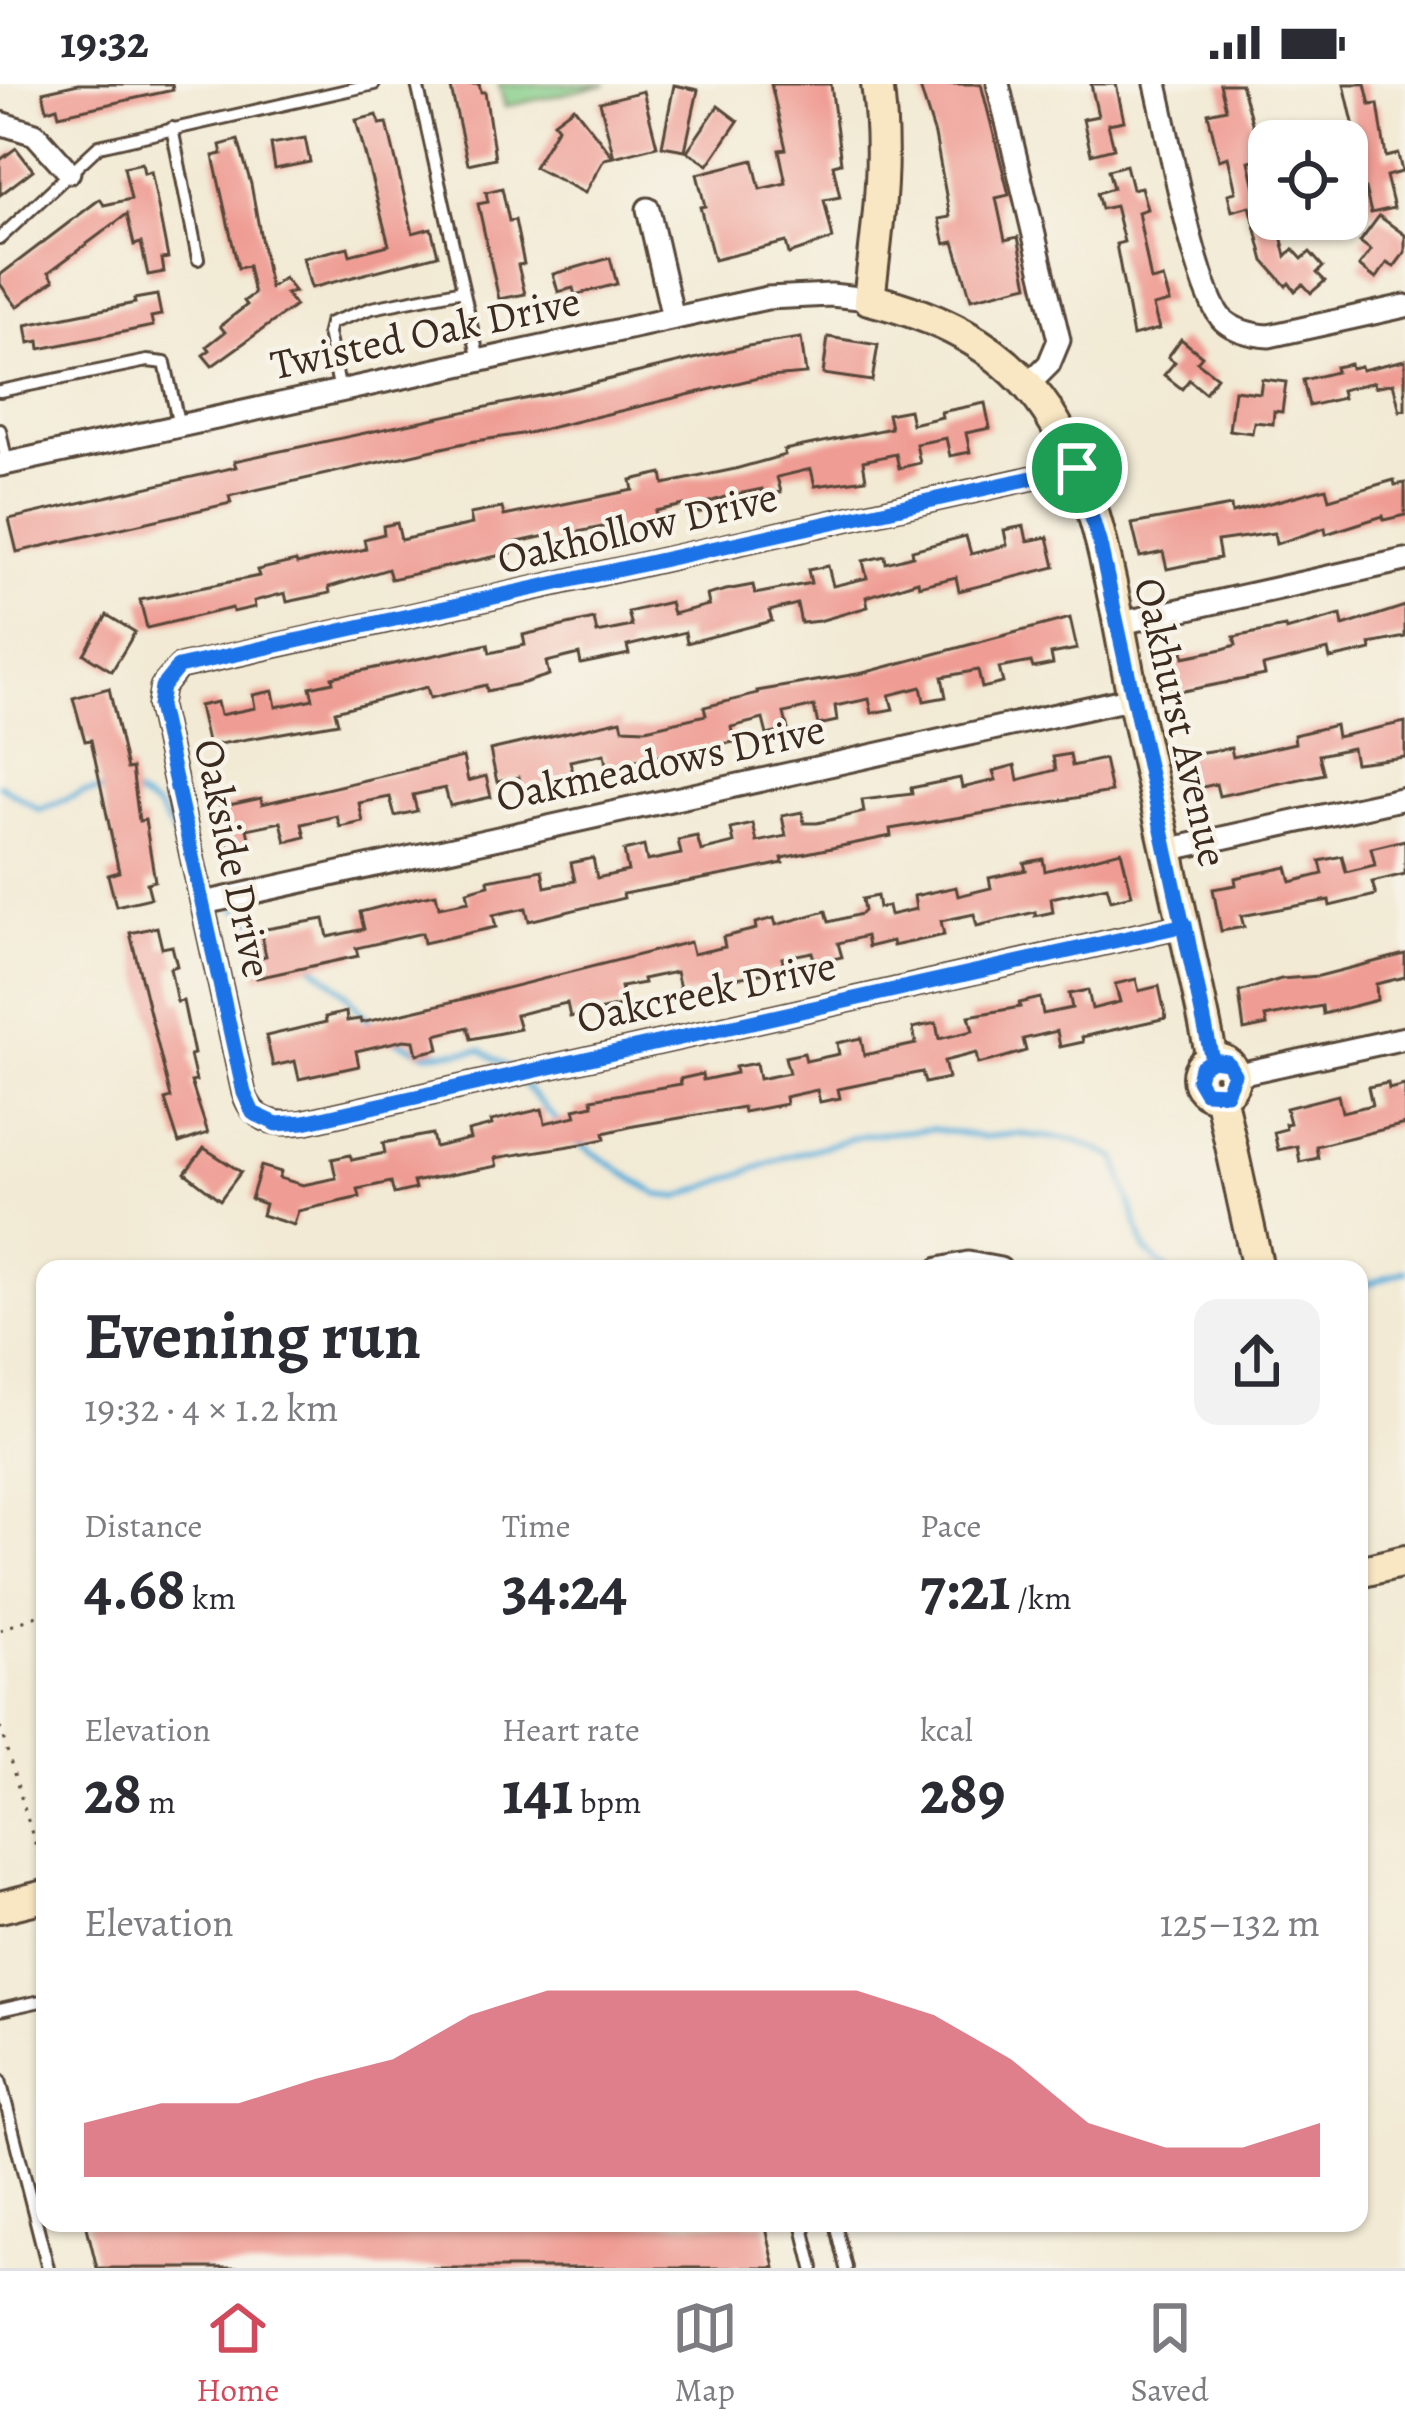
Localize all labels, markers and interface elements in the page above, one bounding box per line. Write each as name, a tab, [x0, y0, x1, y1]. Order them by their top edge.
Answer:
text: 19:32	[60, 11, 149, 73]
map controls	[1248, 120, 1368, 240]
button: locate	[1248, 120, 1368, 240]
street label: Twisted Oak Drive	[265, 272, 585, 393]
pin	[1026, 417, 1128, 519]
icon: arrive	[1044, 435, 1110, 501]
street label: Oakhollow Drive	[491, 468, 783, 587]
street label: Oakhurst Avenue	[1121, 572, 1242, 872]
street label: Oakmeadows Drive	[490, 700, 830, 825]
street label: Oakside Drive	[180, 734, 287, 982]
street label: Oakcreek Drive	[571, 936, 841, 1047]
text: Evening run	[84, 1291, 421, 1381]
button: share	[1194, 1299, 1320, 1425]
text: 19:32 · 4 × 1.2 km	[84, 1381, 338, 1434]
text: Distance	[84, 1503, 202, 1548]
text: Time	[502, 1503, 571, 1548]
text: Pace	[920, 1503, 981, 1548]
text: 4.68	[84, 1548, 186, 1630]
text: 34:24	[502, 1548, 627, 1630]
text: 7:21	[920, 1548, 1010, 1630]
text: km	[186, 1575, 236, 1620]
text: /km	[1010, 1575, 1072, 1620]
text: Elevation	[84, 1707, 211, 1752]
text: Heart rate	[502, 1707, 640, 1752]
text: kcal	[920, 1707, 973, 1752]
text: 28	[84, 1752, 142, 1834]
text: 141	[502, 1752, 573, 1834]
text: 289	[920, 1752, 1006, 1834]
text: m	[142, 1779, 176, 1824]
text: bpm	[573, 1779, 641, 1824]
text: Elevation	[84, 1896, 234, 1949]
text: 125–132 m	[1159, 1896, 1320, 1949]
tab: Home	[196, 2295, 279, 2412]
tab: Map	[672, 2295, 738, 2412]
tab: Saved	[1130, 2295, 1209, 2412]

